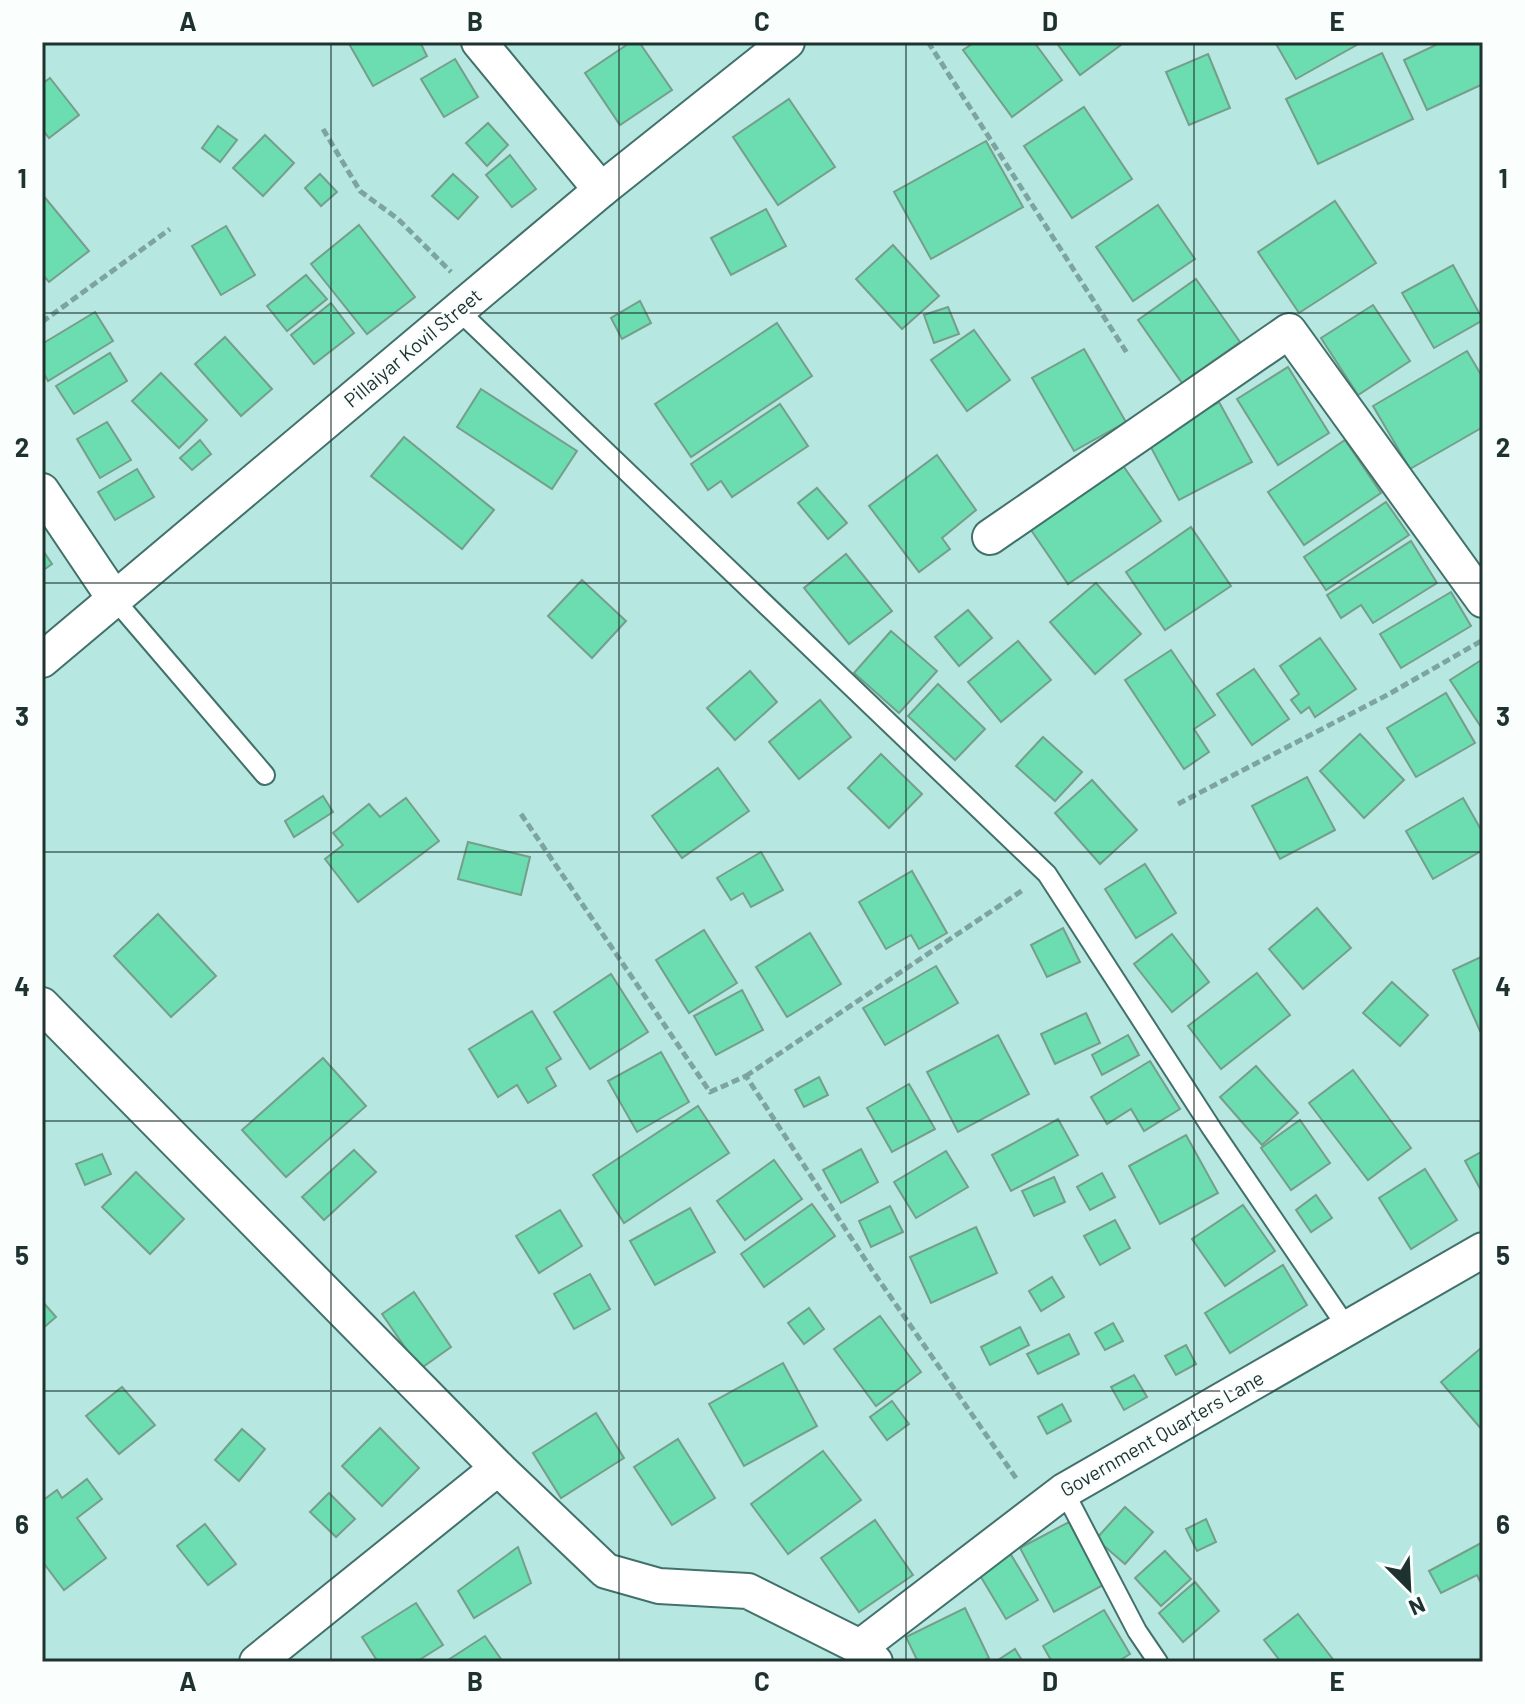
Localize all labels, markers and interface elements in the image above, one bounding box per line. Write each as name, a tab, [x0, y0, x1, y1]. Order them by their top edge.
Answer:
text: A	[179, 5, 197, 36]
text: B	[467, 5, 483, 36]
text: C	[754, 5, 770, 36]
text: D	[1042, 5, 1058, 36]
text: E	[1329, 5, 1345, 36]
text: 1	[17, 162, 27, 193]
text: 1	[1498, 162, 1508, 193]
street label: Pillaiyar Kovil Street	[339, 283, 486, 412]
text: 2	[15, 431, 29, 462]
text: 2	[1496, 431, 1510, 462]
text: 3	[15, 700, 29, 731]
text: 3	[1496, 700, 1510, 731]
text: 4	[14, 970, 30, 1001]
text: 4	[1495, 970, 1511, 1001]
text: 5	[15, 1239, 29, 1270]
text: 5	[1496, 1239, 1510, 1270]
street label: Government Quarters Lane	[1055, 1365, 1268, 1501]
text: 6	[15, 1508, 29, 1539]
text: 6	[1496, 1508, 1510, 1539]
north arrow	[1369, 1548, 1449, 1628]
text: N	[1406, 1592, 1430, 1622]
text: A	[179, 1665, 197, 1696]
text: B	[467, 1665, 483, 1696]
text: C	[754, 1665, 770, 1696]
text: D	[1042, 1665, 1058, 1696]
text: E	[1329, 1665, 1345, 1696]

